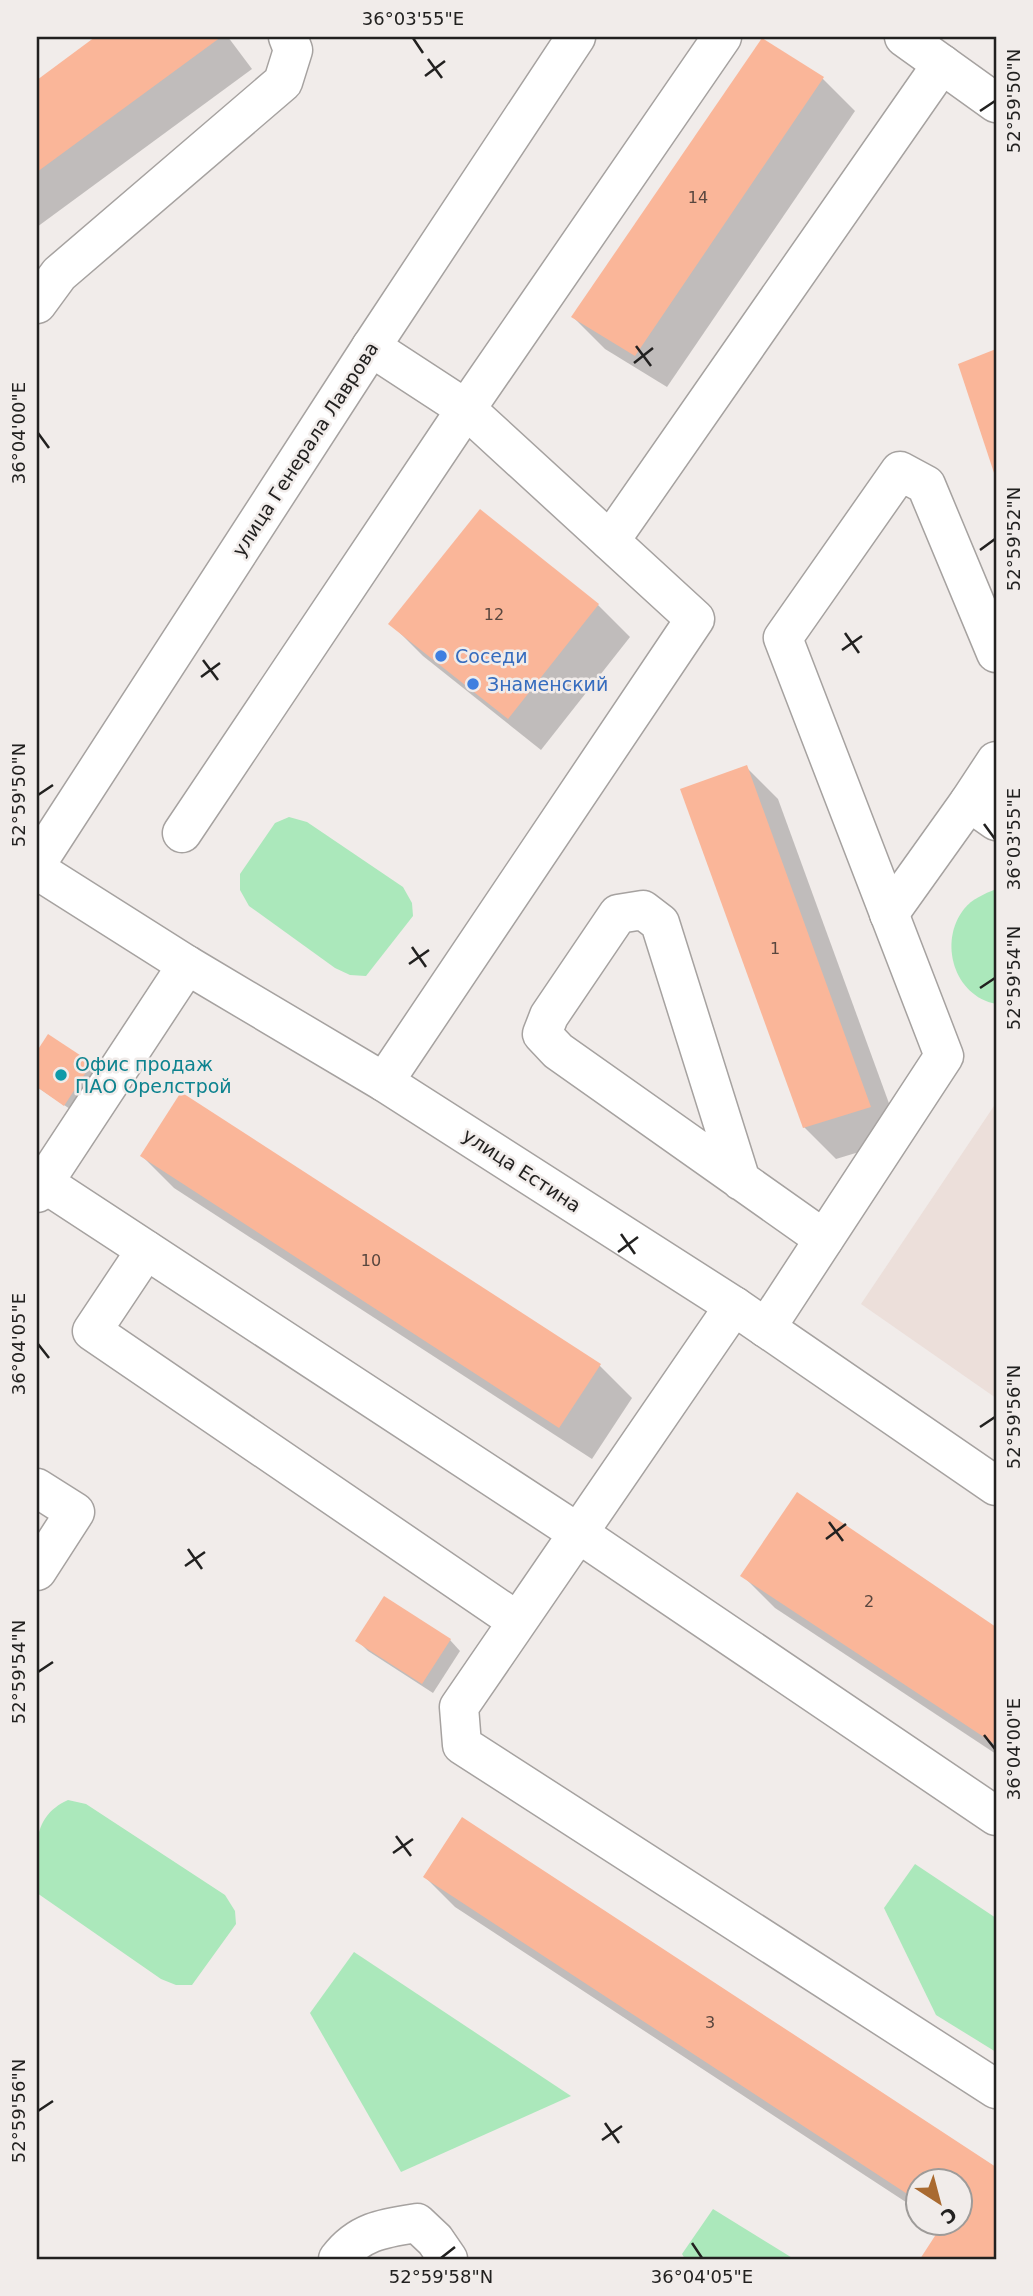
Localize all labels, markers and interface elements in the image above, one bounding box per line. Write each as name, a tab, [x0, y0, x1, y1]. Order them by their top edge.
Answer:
text: 36°03'55"E	[362, 8, 464, 29]
text: 52°59'50"N	[1003, 49, 1024, 153]
house number: 14	[688, 188, 708, 207]
street label: улица Генерала Лаврова	[227, 338, 383, 560]
text: 36°04'00"E	[8, 382, 29, 484]
text: 52°59'52"N	[1003, 487, 1024, 591]
house number: 12	[484, 605, 504, 624]
place label: Соседи	[455, 645, 528, 667]
marker: Соседи	[433, 648, 449, 664]
place label: Знаменский	[487, 673, 608, 695]
marker: Знаменский	[465, 676, 481, 692]
text: 52°59'50"N	[8, 743, 29, 847]
text: 36°03'55"E	[1003, 788, 1024, 890]
text: 52°59'54"N	[1003, 926, 1024, 1030]
house number: 1	[770, 939, 780, 958]
place label: Офис продаж ПАО Орелстрой	[75, 1053, 232, 1097]
marker: Офис продаж ПАО Орелстрой	[53, 1067, 69, 1083]
street label: улица Естина	[459, 1124, 585, 1216]
house number: 10	[361, 1251, 381, 1270]
text: 36°04'05"E	[8, 1293, 29, 1395]
text: 52°59'56"N	[1003, 1365, 1024, 1469]
house number: 2	[864, 1592, 874, 1611]
text: 52°59'54"N	[8, 1620, 29, 1724]
text: 36°04'00"E	[1003, 1698, 1024, 1800]
house number: 3	[705, 2013, 715, 2032]
text: 52°59'56"N	[8, 2059, 29, 2163]
north arrow	[904, 2166, 974, 2236]
text: С	[937, 2203, 961, 2229]
text: 52°59'58"N	[389, 2266, 493, 2287]
text: 36°04'05"E	[651, 2266, 753, 2287]

